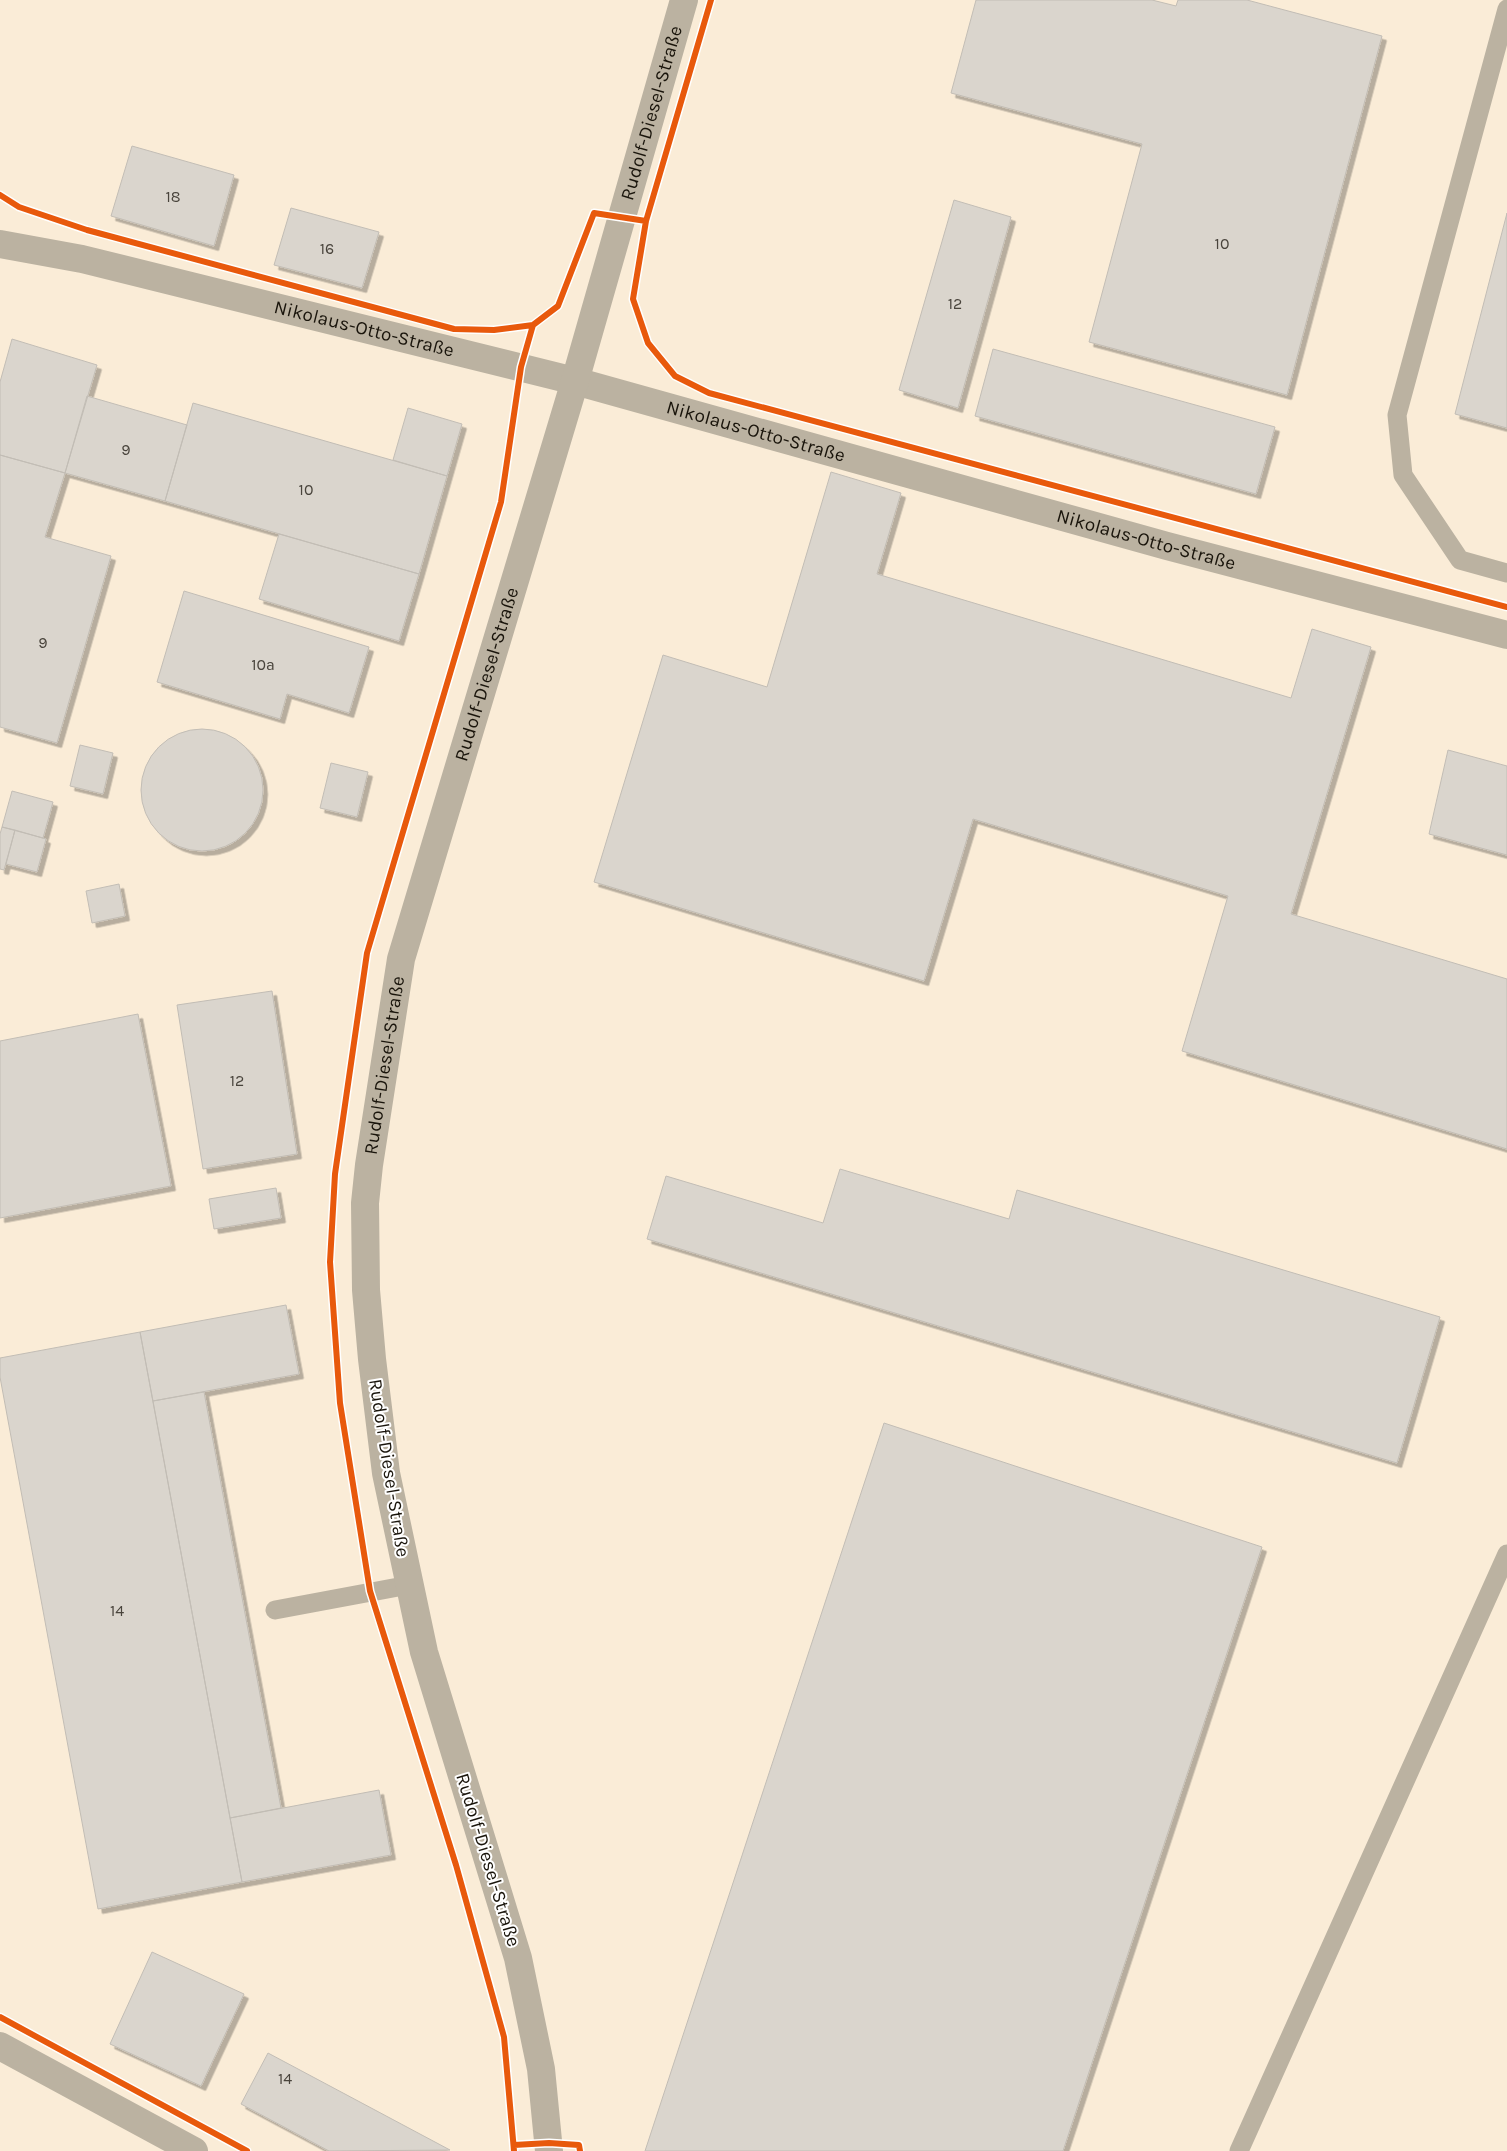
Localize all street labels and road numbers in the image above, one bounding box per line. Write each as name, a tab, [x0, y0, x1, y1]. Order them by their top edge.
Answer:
street label: Rudolf-Diesel-Straße	[616, 23, 687, 203]
street label: Nikolaus-Otto-Straße	[272, 296, 456, 362]
street label: Nikolaus-Otto-Straße	[664, 396, 848, 467]
street label: Nikolaus-Otto-Straße	[1054, 505, 1238, 575]
street label: Rudolf-Diesel-Straße	[450, 585, 523, 764]
street label: Rudolf-Diesel-Straße	[360, 975, 409, 1156]
street label: Rudolf-Diesel-Straße	[364, 1377, 414, 1559]
street label: Rudolf-Diesel-Straße	[451, 1771, 525, 1949]

